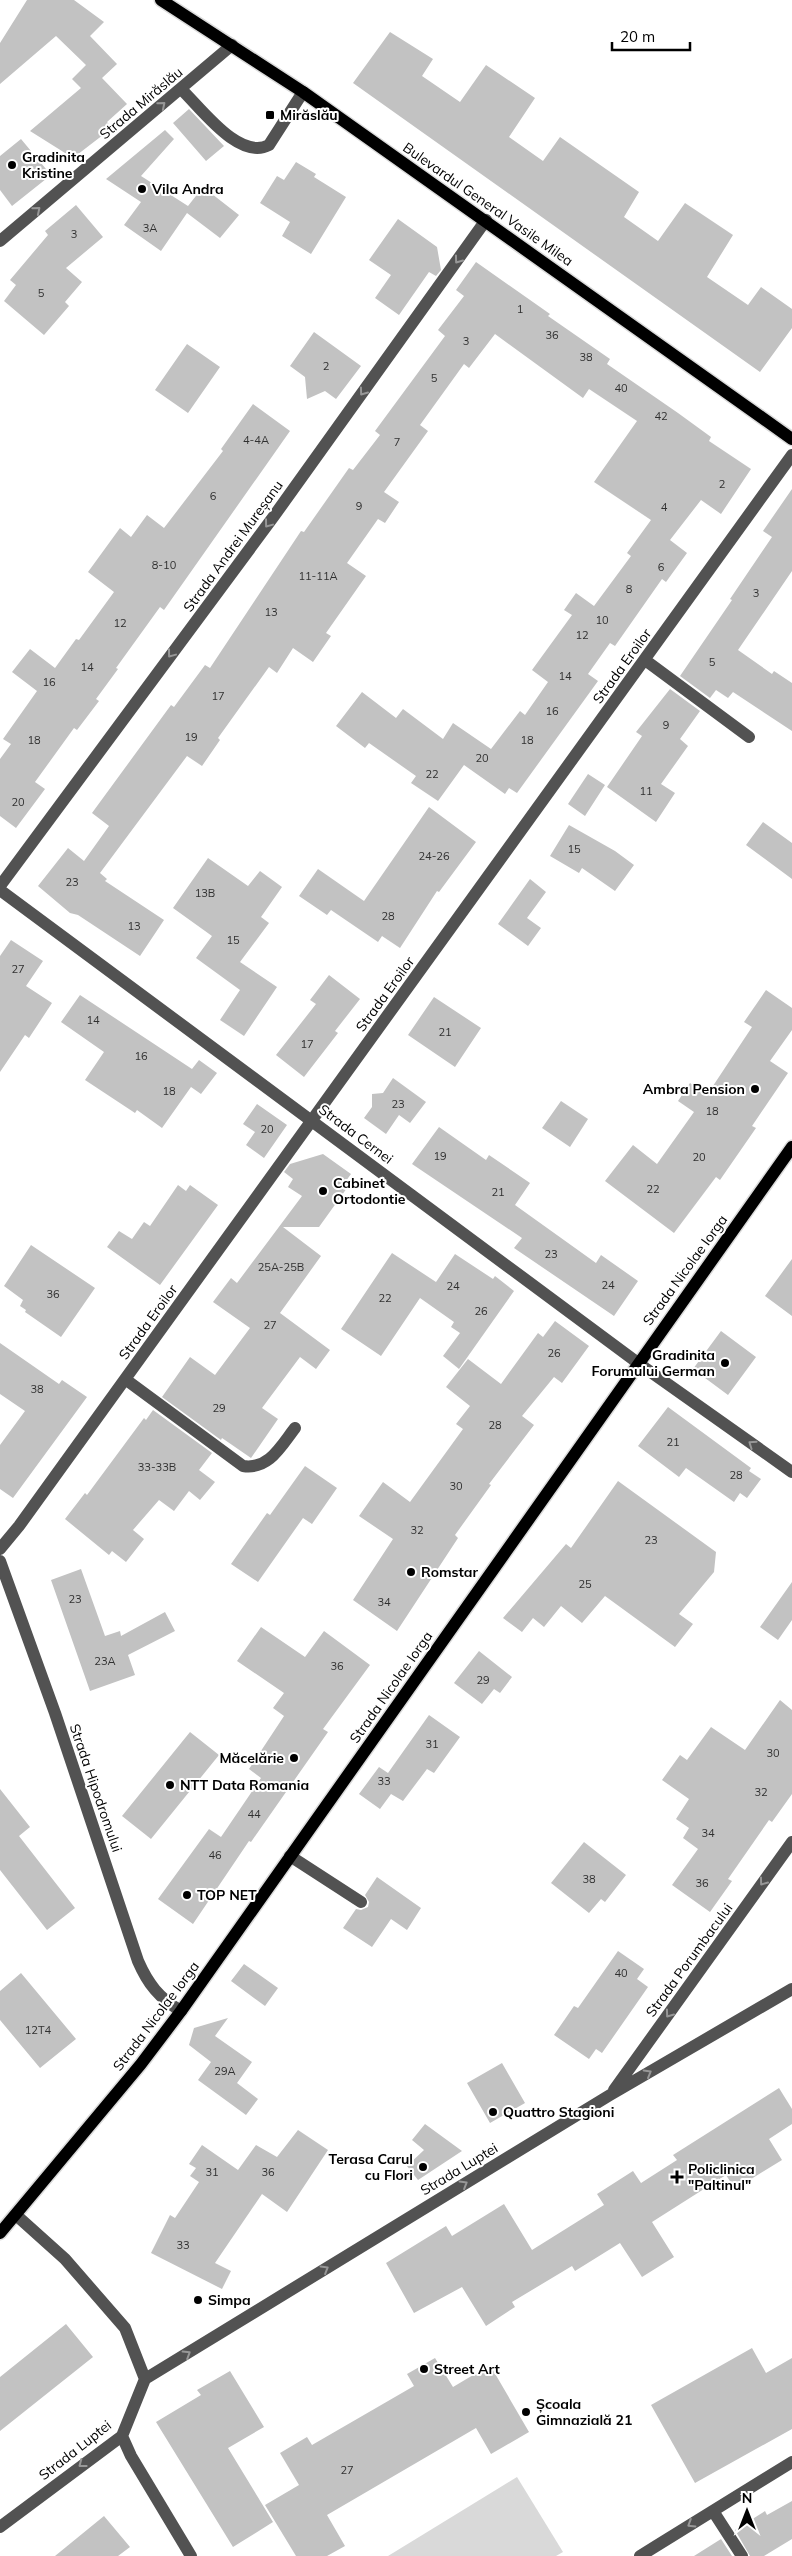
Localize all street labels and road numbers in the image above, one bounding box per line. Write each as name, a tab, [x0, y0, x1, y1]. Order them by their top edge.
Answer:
street label: Strada Mirăslău	[96, 63, 186, 143]
street label: Bulevardul General Vasile Milea	[399, 138, 577, 270]
street label: Strada Andrei Mureșanu	[179, 477, 287, 615]
street label: Strada Eroilor	[589, 624, 656, 707]
street label: Strada Eroilor	[352, 952, 419, 1035]
street label: Strada Cernei	[315, 1100, 397, 1168]
street label: Strada Nicolae Iorga	[639, 1211, 731, 1329]
street label: Strada Eroilor	[115, 1280, 182, 1363]
street label: Strada Nicolae Iorga	[346, 1628, 436, 1746]
street label: Strada Hipodromului	[66, 1722, 126, 1854]
street label: Strada Porumbacului	[642, 1900, 736, 2020]
street label: Strada Nicolae Iorga	[109, 1958, 203, 2074]
street label: Strada Luptei	[417, 2139, 501, 2199]
street label: Strada Luptei	[35, 2416, 115, 2484]

